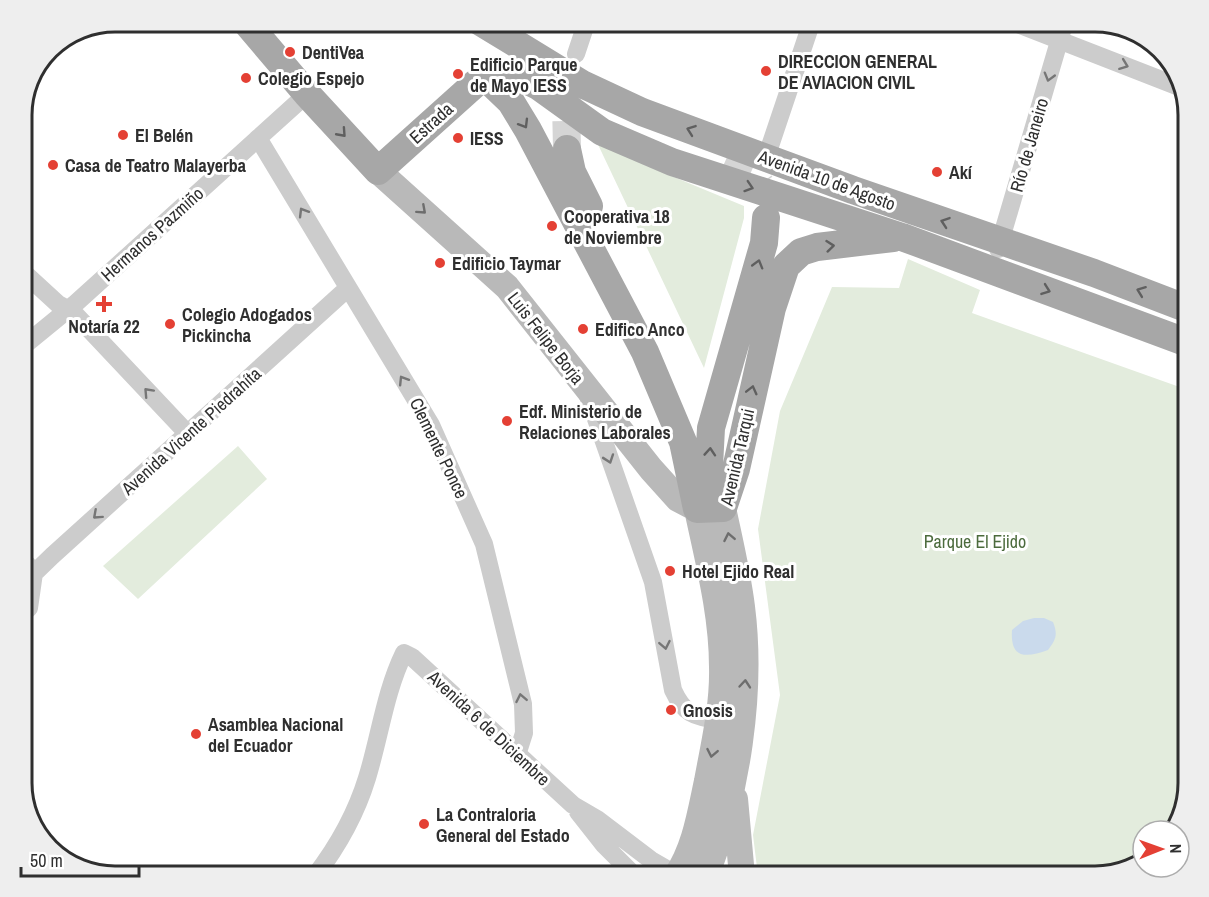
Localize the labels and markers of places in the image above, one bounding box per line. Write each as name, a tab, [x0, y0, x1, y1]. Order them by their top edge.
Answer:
place label: DentiVea	[302, 40, 365, 65]
marker: DentiVea	[283, 45, 297, 59]
place label: DIRECCION GENERAL DE AVIACION CIVIL	[778, 49, 937, 95]
place label: Edificio Parque de Mayo IESS	[470, 52, 577, 98]
marker: DIRECCION GENERAL DE AVIACION CIVIL	[759, 64, 773, 78]
place label: Colegio Espejo	[258, 66, 365, 91]
marker: Edificio Parque de Mayo IESS	[451, 67, 465, 81]
marker: Colegio Espejo	[239, 71, 253, 85]
place label: El Belén	[135, 123, 193, 148]
place label: IESS	[470, 126, 504, 151]
marker: El Belén	[116, 128, 130, 142]
marker: IESS	[451, 131, 465, 145]
place label: Casa de Teatro Malayerba	[65, 153, 247, 178]
marker: Casa de Teatro Malayerba	[46, 158, 60, 172]
place label: Akí	[949, 160, 973, 185]
marker: Akí	[930, 165, 944, 179]
place label: Cooperativa 18 de Noviembre	[564, 204, 670, 250]
marker: Cooperativa 18 de Noviembre	[545, 219, 559, 233]
place label: Edificio Taymar	[452, 251, 561, 276]
marker: Edificio Taymar	[433, 256, 447, 270]
marker: Notaría 22	[95, 295, 113, 313]
place label: Colegio Adogados Pickincha	[182, 302, 312, 348]
place label: Notaría 22	[68, 314, 140, 339]
marker: Colegio Adogados Pickincha	[163, 317, 177, 331]
place label: Edifico Anco	[595, 317, 685, 342]
marker: Edifico Anco	[576, 322, 590, 336]
place label: Edf. Ministerio de Relaciones Laborales	[519, 399, 671, 445]
marker: Edf. Ministerio de Relaciones Laborales	[500, 414, 514, 428]
place label: Hotel Ejido Real	[682, 559, 794, 584]
marker: Hotel Ejido Real	[663, 564, 677, 578]
place label: Gnosis	[683, 698, 733, 723]
marker: Gnosis	[664, 703, 678, 717]
place label: Asamblea Nacional del Ecuador	[208, 712, 343, 758]
marker: Asamblea Nacional del Ecuador	[189, 727, 203, 741]
place label: La Contraloria General del Estado	[436, 802, 570, 848]
marker: La Contraloria General del Estado	[417, 817, 431, 831]

